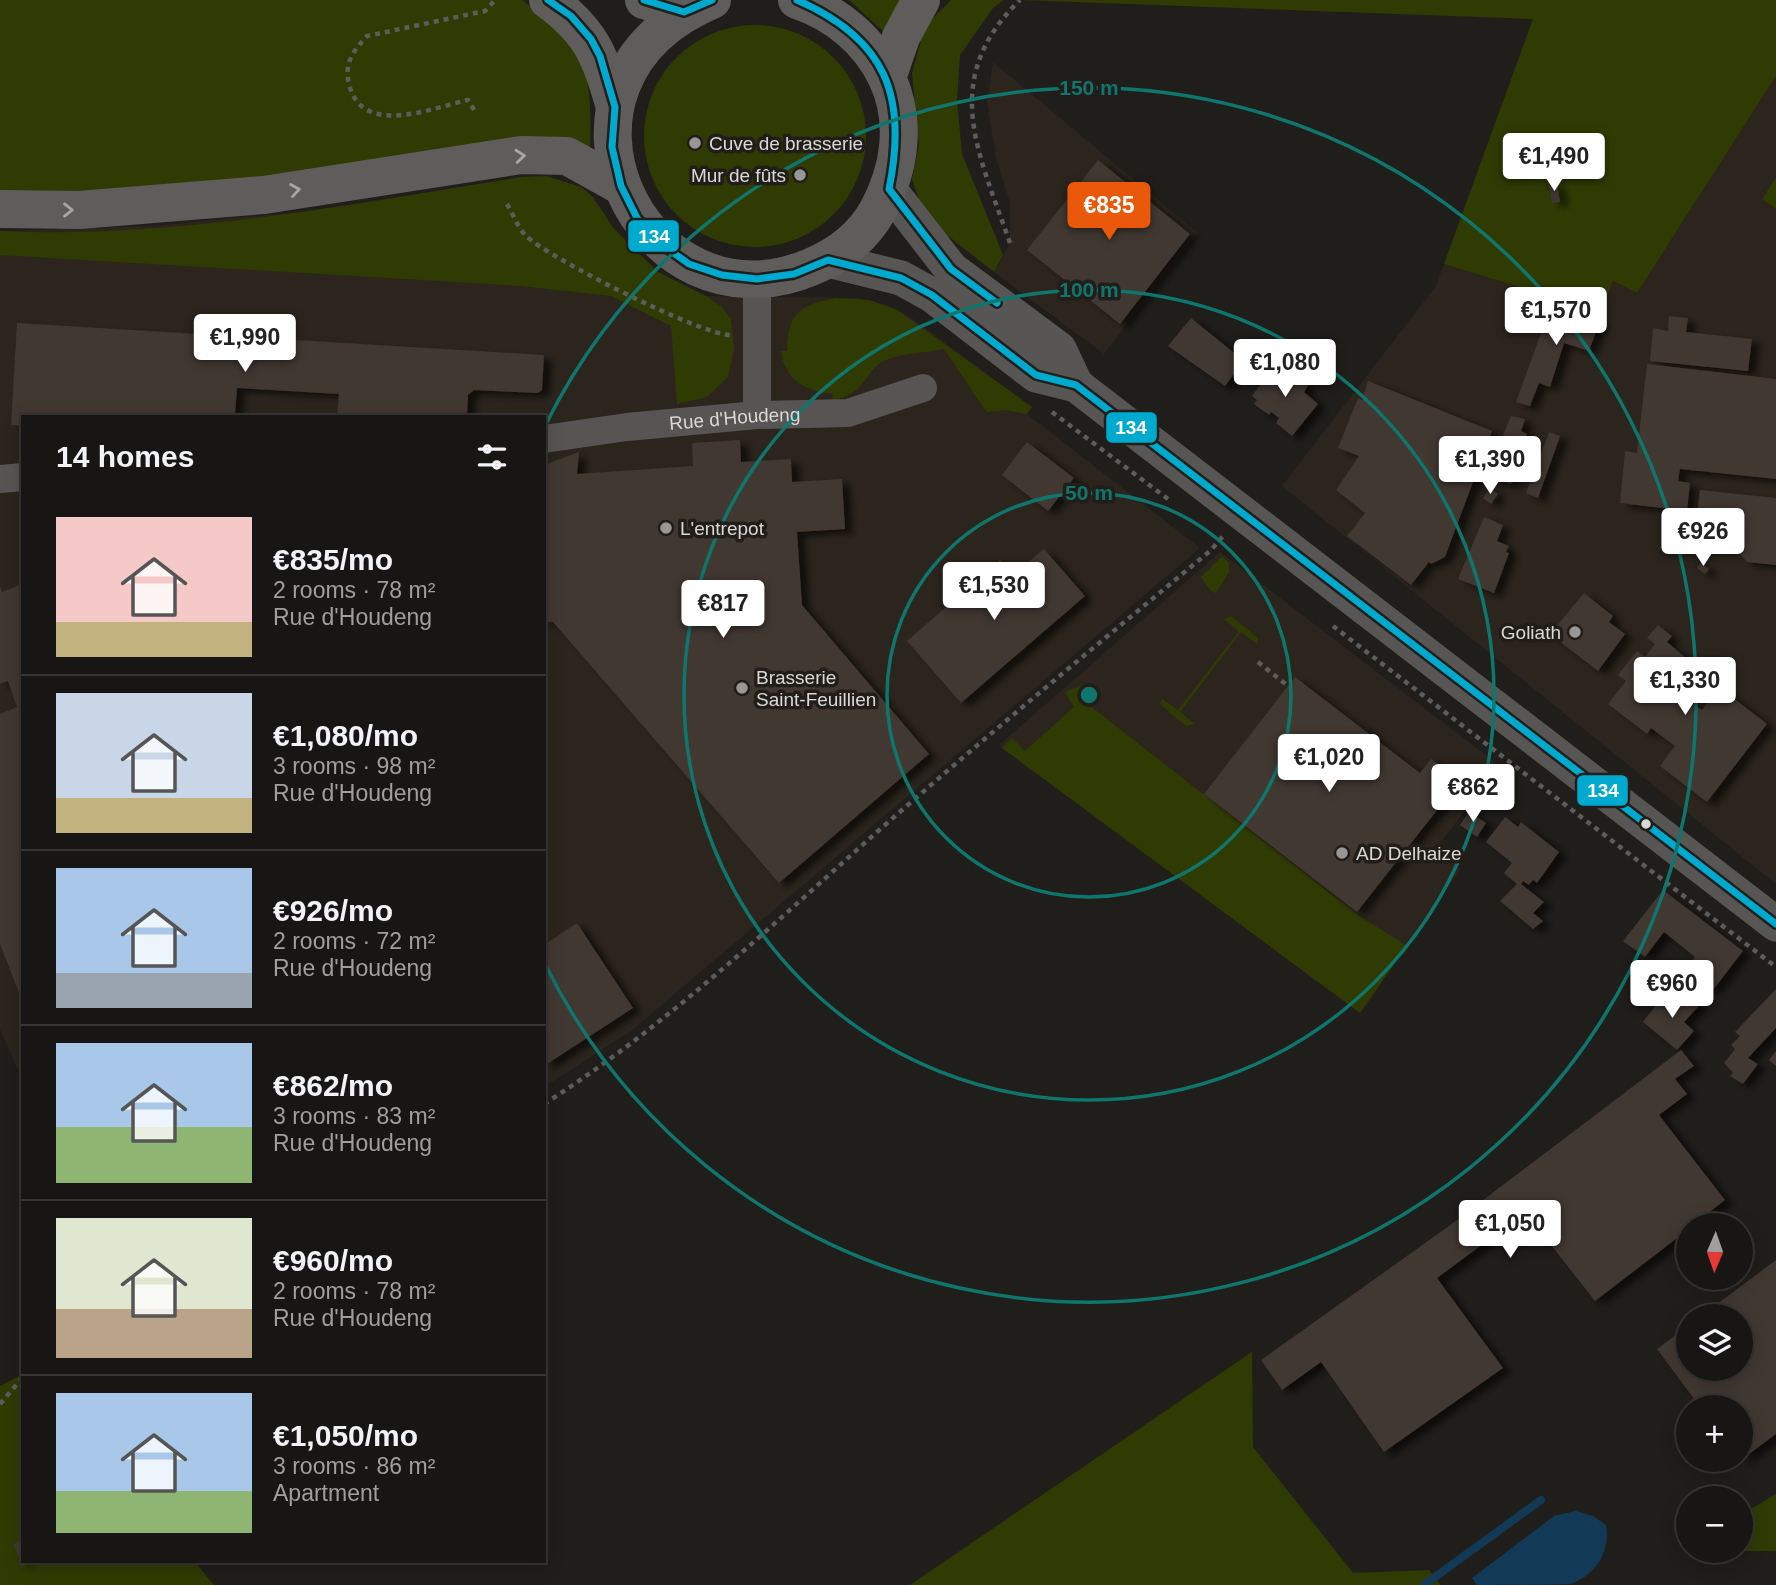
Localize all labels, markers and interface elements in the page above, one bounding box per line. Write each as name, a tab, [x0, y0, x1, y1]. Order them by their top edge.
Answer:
text: 150 m	[1059, 76, 1119, 99]
place label: Cuve de brasserie	[709, 133, 863, 154]
pin: €1,490	[1497, 134, 1611, 193]
marker: Cuve de brasserie	[687, 135, 703, 151]
text: €1,490	[1519, 143, 1589, 169]
one-way arrow	[514, 149, 525, 164]
place label: Mur de fûts	[691, 165, 786, 186]
marker: Mur de fûts	[792, 167, 808, 183]
pin: €835	[1068, 182, 1150, 242]
one-way arrow	[289, 183, 301, 198]
text: €835	[1083, 192, 1135, 218]
one-way arrow	[63, 202, 74, 218]
line badge: 134	[627, 219, 680, 253]
text: 134	[638, 226, 670, 247]
text: 100 m	[1059, 278, 1119, 301]
pin: €1,570	[1499, 288, 1613, 347]
text: €1,570	[1521, 297, 1591, 323]
pin: €1,990	[188, 314, 302, 374]
text: €1,990	[210, 324, 280, 350]
pin: €1,080	[1228, 340, 1342, 399]
text: €1,080	[1250, 349, 1320, 375]
street label: Rue d'Houdeng	[668, 404, 801, 434]
line badge: 134	[1105, 411, 1158, 444]
text: 134	[1115, 417, 1147, 438]
pin: €1,390	[1433, 436, 1547, 496]
icon: filters	[473, 438, 511, 476]
text: 14 homes	[56, 440, 194, 473]
text: €1,390	[1455, 446, 1525, 472]
text: 50 m	[1065, 481, 1113, 504]
pin: €926	[1662, 508, 1744, 568]
place label: L'entrepot	[680, 518, 765, 539]
text: €926	[1677, 518, 1729, 544]
marker: L'entrepot	[658, 520, 674, 536]
text: €835/mo	[273, 543, 393, 576]
icon: home	[112, 545, 196, 629]
pin: €1,530	[937, 562, 1051, 622]
text: €1,530	[959, 572, 1029, 598]
text: 2 rooms · 78 m²	[273, 577, 435, 603]
pin: €817	[682, 580, 764, 640]
text: €817	[697, 590, 749, 616]
text: Rue d'Houdeng	[273, 604, 432, 630]
place label: Goliath	[1501, 622, 1561, 643]
marker: Goliath	[1567, 624, 1583, 640]
pin: €1,330	[1628, 658, 1742, 717]
place label: Brasserie Saint-Feuillien	[756, 667, 876, 710]
text: €1,330	[1650, 667, 1720, 693]
marker: Brasserie Saint-Feuillien	[734, 680, 750, 696]
centre of rings	[1077, 683, 1101, 707]
text: €1,080/mo	[273, 719, 418, 752]
icon: home	[112, 721, 196, 805]
pin: €1,020	[1272, 734, 1386, 794]
text: €1,020	[1294, 744, 1364, 770]
text: 3 rooms · 98 m²	[273, 753, 435, 779]
pin: €862	[1432, 764, 1514, 824]
text: €862	[1447, 774, 1499, 800]
line badge: 134	[1576, 774, 1629, 807]
text: Rue d'Houdeng	[273, 780, 432, 806]
text: 134	[1587, 780, 1619, 801]
unlabelled marker	[1639, 817, 1653, 831]
place label: AD Delhaize	[1356, 843, 1462, 864]
marker: AD Delhaize	[1334, 845, 1350, 861]
text: €926/mo	[273, 894, 393, 927]
icon: home	[112, 896, 196, 980]
text: 2 rooms · 72 m²	[273, 928, 435, 954]
text: Rue d'Houdeng	[273, 955, 432, 981]
pin: €960	[1631, 960, 1713, 1020]
text: €960	[1646, 970, 1698, 996]
text: €862/mo	[273, 1069, 393, 1102]
icon: home	[112, 1071, 196, 1155]
text: 3 rooms · 83 m²	[273, 1103, 435, 1129]
text: Rue d'Houdeng	[273, 1130, 432, 1156]
pin: €1,050	[1453, 1200, 1567, 1260]
text: €1,050	[1475, 1210, 1545, 1236]
north arrow	[1676, 1213, 1754, 1290]
map controls	[1676, 1213, 1753, 1563]
text: €960/mo	[273, 1244, 393, 1277]
icon: home	[112, 1246, 196, 1330]
text: 2 rooms · 78 m²	[273, 1278, 435, 1304]
button: layers	[1676, 1304, 1753, 1381]
text: Rue d'Houdeng	[273, 1305, 432, 1331]
button: +	[1676, 1395, 1753, 1472]
text: €1,050/mo	[273, 1419, 418, 1452]
icon: home	[112, 1421, 196, 1505]
text: 3 rooms · 86 m²	[273, 1453, 435, 1479]
text: Apartment	[273, 1480, 379, 1506]
button: −	[1676, 1486, 1753, 1563]

